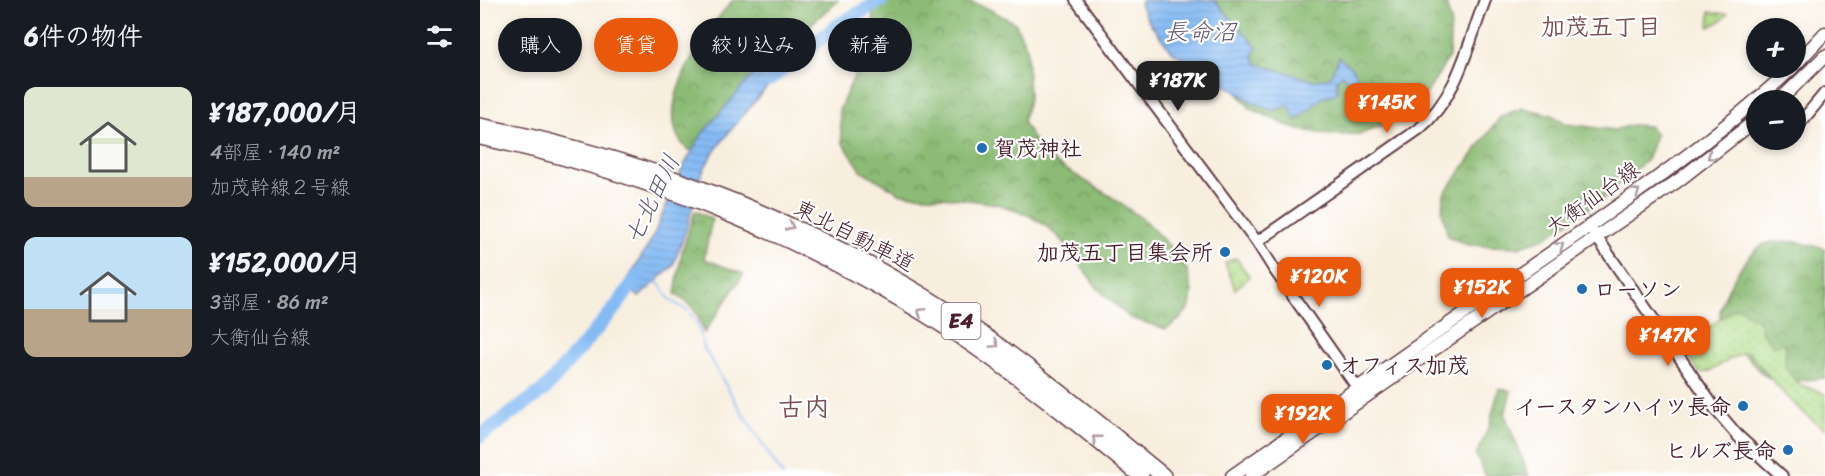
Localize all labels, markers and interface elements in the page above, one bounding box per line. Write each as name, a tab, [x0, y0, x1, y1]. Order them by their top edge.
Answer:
district label: 加茂五丁目	[1541, 6, 1661, 48]
water label: 長命沼	[1164, 11, 1238, 53]
text: 6件の物件	[24, 13, 143, 59]
chip: 購入	[498, 18, 582, 72]
chip: 賃貸	[594, 18, 678, 72]
chip: 絞り込み	[690, 18, 816, 72]
chip: 新着	[828, 18, 912, 72]
map controls	[1746, 18, 1806, 150]
button: +	[1746, 18, 1806, 78]
icon: filters	[423, 20, 456, 53]
pin: ¥187K	[1136, 61, 1220, 112]
text: ¥187K	[1150, 63, 1206, 98]
pin: ¥145K	[1345, 83, 1429, 134]
text: ¥145K	[1359, 85, 1415, 120]
text: ¥187,000/月	[210, 89, 361, 135]
button: −	[1746, 90, 1806, 150]
icon: home	[72, 111, 144, 183]
place label: 賀茂神社	[994, 129, 1082, 168]
text: 4部屋 · 140 m²	[210, 135, 340, 170]
marker: 賀茂神社	[975, 141, 989, 155]
water label: 七北田川	[612, 147, 692, 251]
one-way arrow	[1706, 149, 1717, 160]
street label: 大衡仙台線	[1536, 150, 1648, 247]
text: 加茂幹線２号線	[210, 170, 350, 205]
street label: 東北自動車道	[787, 188, 922, 283]
one-way arrow	[1630, 188, 1641, 199]
one-way arrow	[783, 219, 794, 231]
place label: 加茂五丁目集会所	[1037, 233, 1213, 272]
text: ¥152,000/月	[210, 239, 362, 285]
one-way arrow	[1554, 242, 1565, 253]
marker: 加茂五丁目集会所	[1218, 245, 1232, 259]
pin: ¥120K	[1277, 257, 1361, 308]
text: ¥120K	[1291, 259, 1347, 294]
icon: home	[72, 261, 144, 333]
pin: ¥152K	[1440, 268, 1524, 319]
text: ¥152K	[1454, 270, 1510, 305]
place label: ローソン	[1594, 270, 1682, 309]
marker: ローソン	[1575, 282, 1589, 296]
text: 3部屋 · 86 m²	[210, 285, 329, 320]
road number: E4	[942, 303, 980, 339]
one-way arrow	[917, 309, 928, 320]
pin: ¥147K	[1626, 316, 1710, 367]
text: ¥147K	[1640, 318, 1696, 353]
text: 大衡仙台線	[210, 320, 310, 355]
one-way arrow	[988, 337, 999, 348]
place label: オフィス加茂	[1339, 346, 1469, 385]
marker: オフィス加茂	[1320, 358, 1334, 372]
district label: 古内	[778, 384, 830, 430]
place label: イースタンハイツ長命	[1515, 387, 1731, 426]
pin: ¥192K	[1261, 394, 1345, 445]
text: ¥192K	[1275, 396, 1331, 431]
marker: イースタンハイツ長命	[1736, 399, 1750, 413]
place label: ヒルズ長命	[1666, 431, 1776, 470]
one-way arrow	[1092, 435, 1103, 446]
marker: ヒルズ長命	[1781, 443, 1795, 457]

